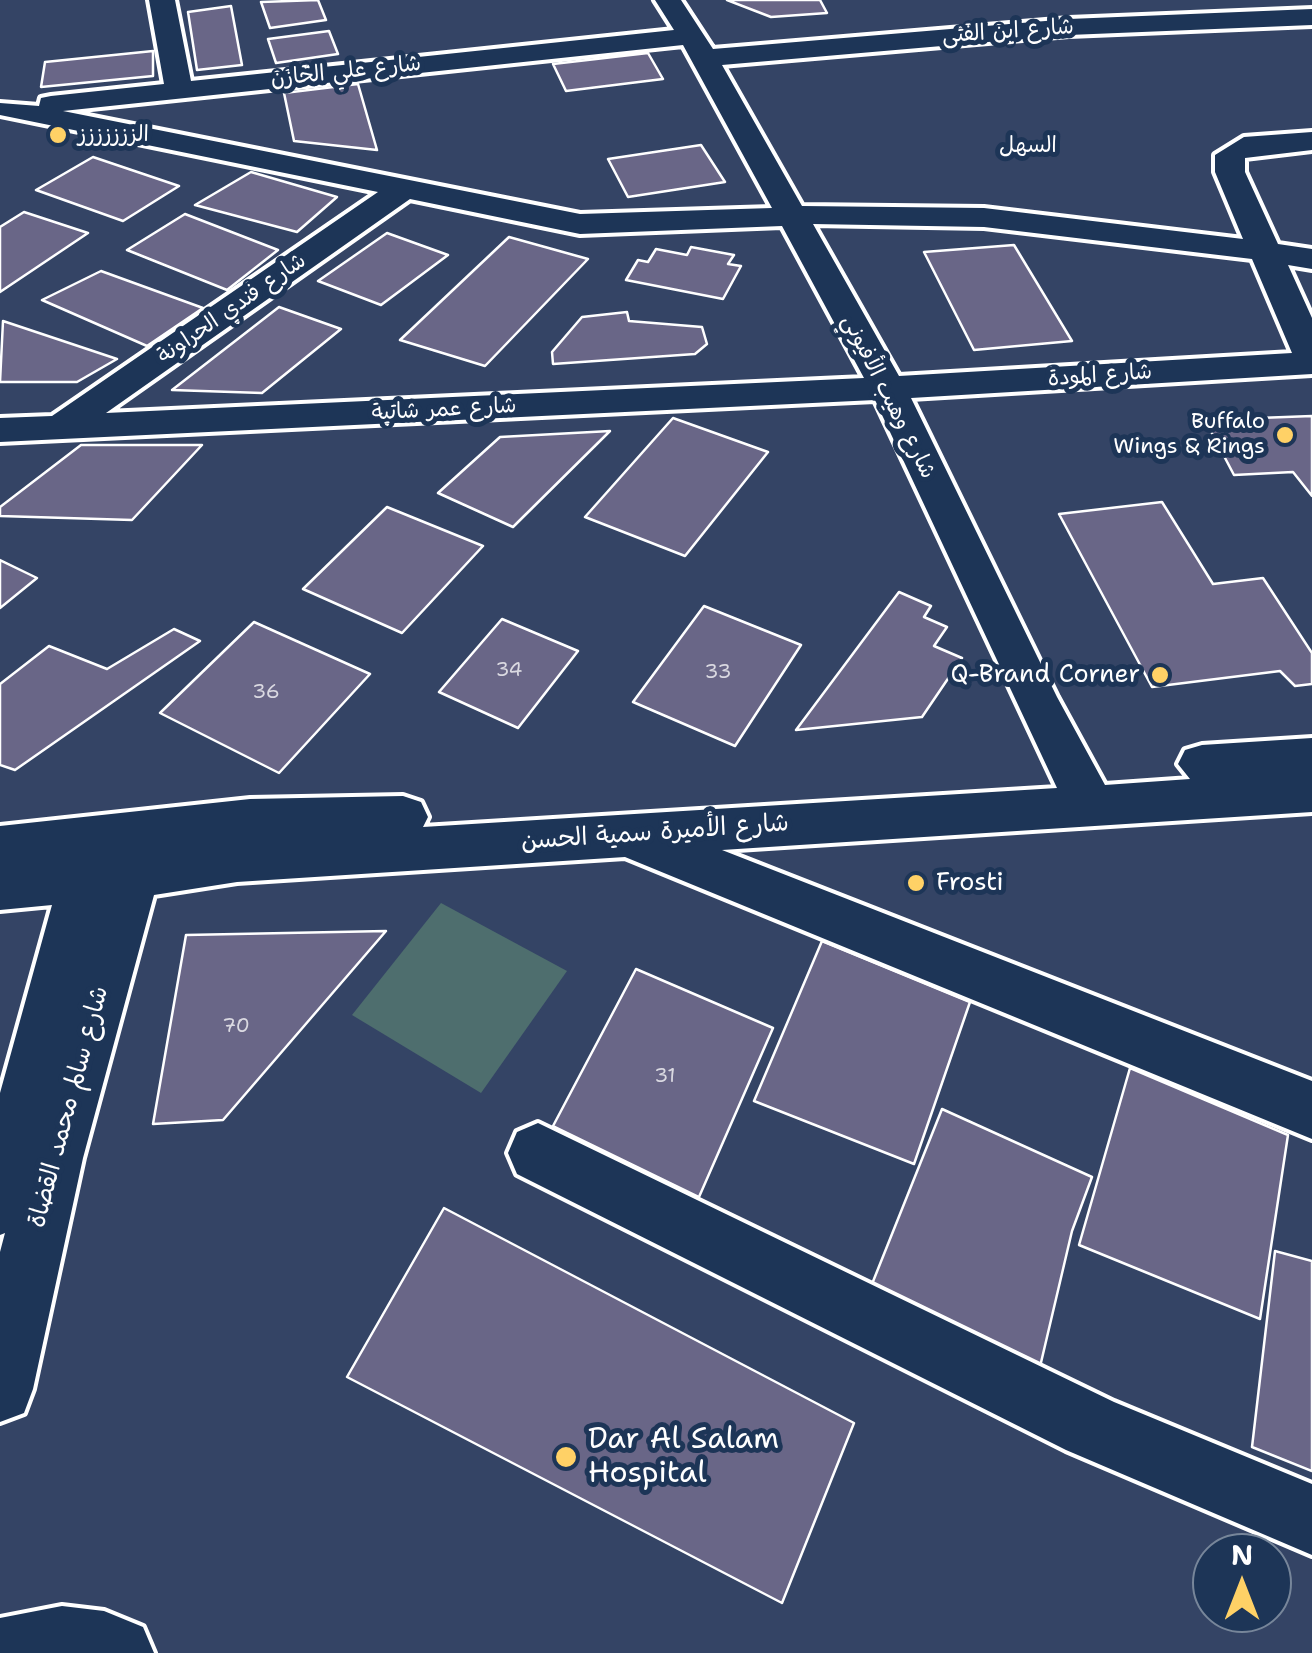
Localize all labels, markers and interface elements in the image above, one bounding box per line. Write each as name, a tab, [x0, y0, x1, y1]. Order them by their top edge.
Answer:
street label: شارع ابن الفتى	[941, 14, 1075, 50]
street label: شارع علي الخازن	[270, 51, 422, 93]
place label: الززززززز	[78, 122, 149, 148]
marker: الززززززز	[47, 124, 69, 146]
district label: السهل	[999, 133, 1057, 159]
street label: شارع فندي الحراونة	[153, 248, 311, 370]
street label: شارع وهيب الأفيوني	[835, 311, 941, 483]
street label: شارع المودة	[1047, 359, 1153, 393]
street label: شارع عمر شاتية	[371, 393, 517, 427]
place label: Buffalo Wings & Rings	[1113, 409, 1265, 461]
marker: Buffalo Wings & Rings	[1274, 424, 1296, 446]
house number: 34	[495, 659, 523, 683]
place label: Q-Brand Corner	[951, 660, 1140, 690]
house number: 33	[705, 661, 731, 685]
marker: Q-Brand Corner	[1149, 664, 1171, 686]
house number: 36	[252, 681, 280, 705]
street label: شارع الأميرة سمية الحسن	[520, 809, 790, 857]
place label: Frosti	[936, 868, 1004, 898]
marker: Frosti	[905, 872, 927, 894]
street label: شارع سالم محمد القضاة	[22, 983, 116, 1231]
house number: 70	[222, 1015, 250, 1039]
house number: 31	[654, 1065, 676, 1089]
place label: Dar Al Salam Hospital	[588, 1422, 779, 1492]
marker: Dar Al Salam Hospital	[553, 1444, 579, 1470]
north arrow	[1192, 1533, 1292, 1633]
text: N	[1231, 1536, 1253, 1574]

